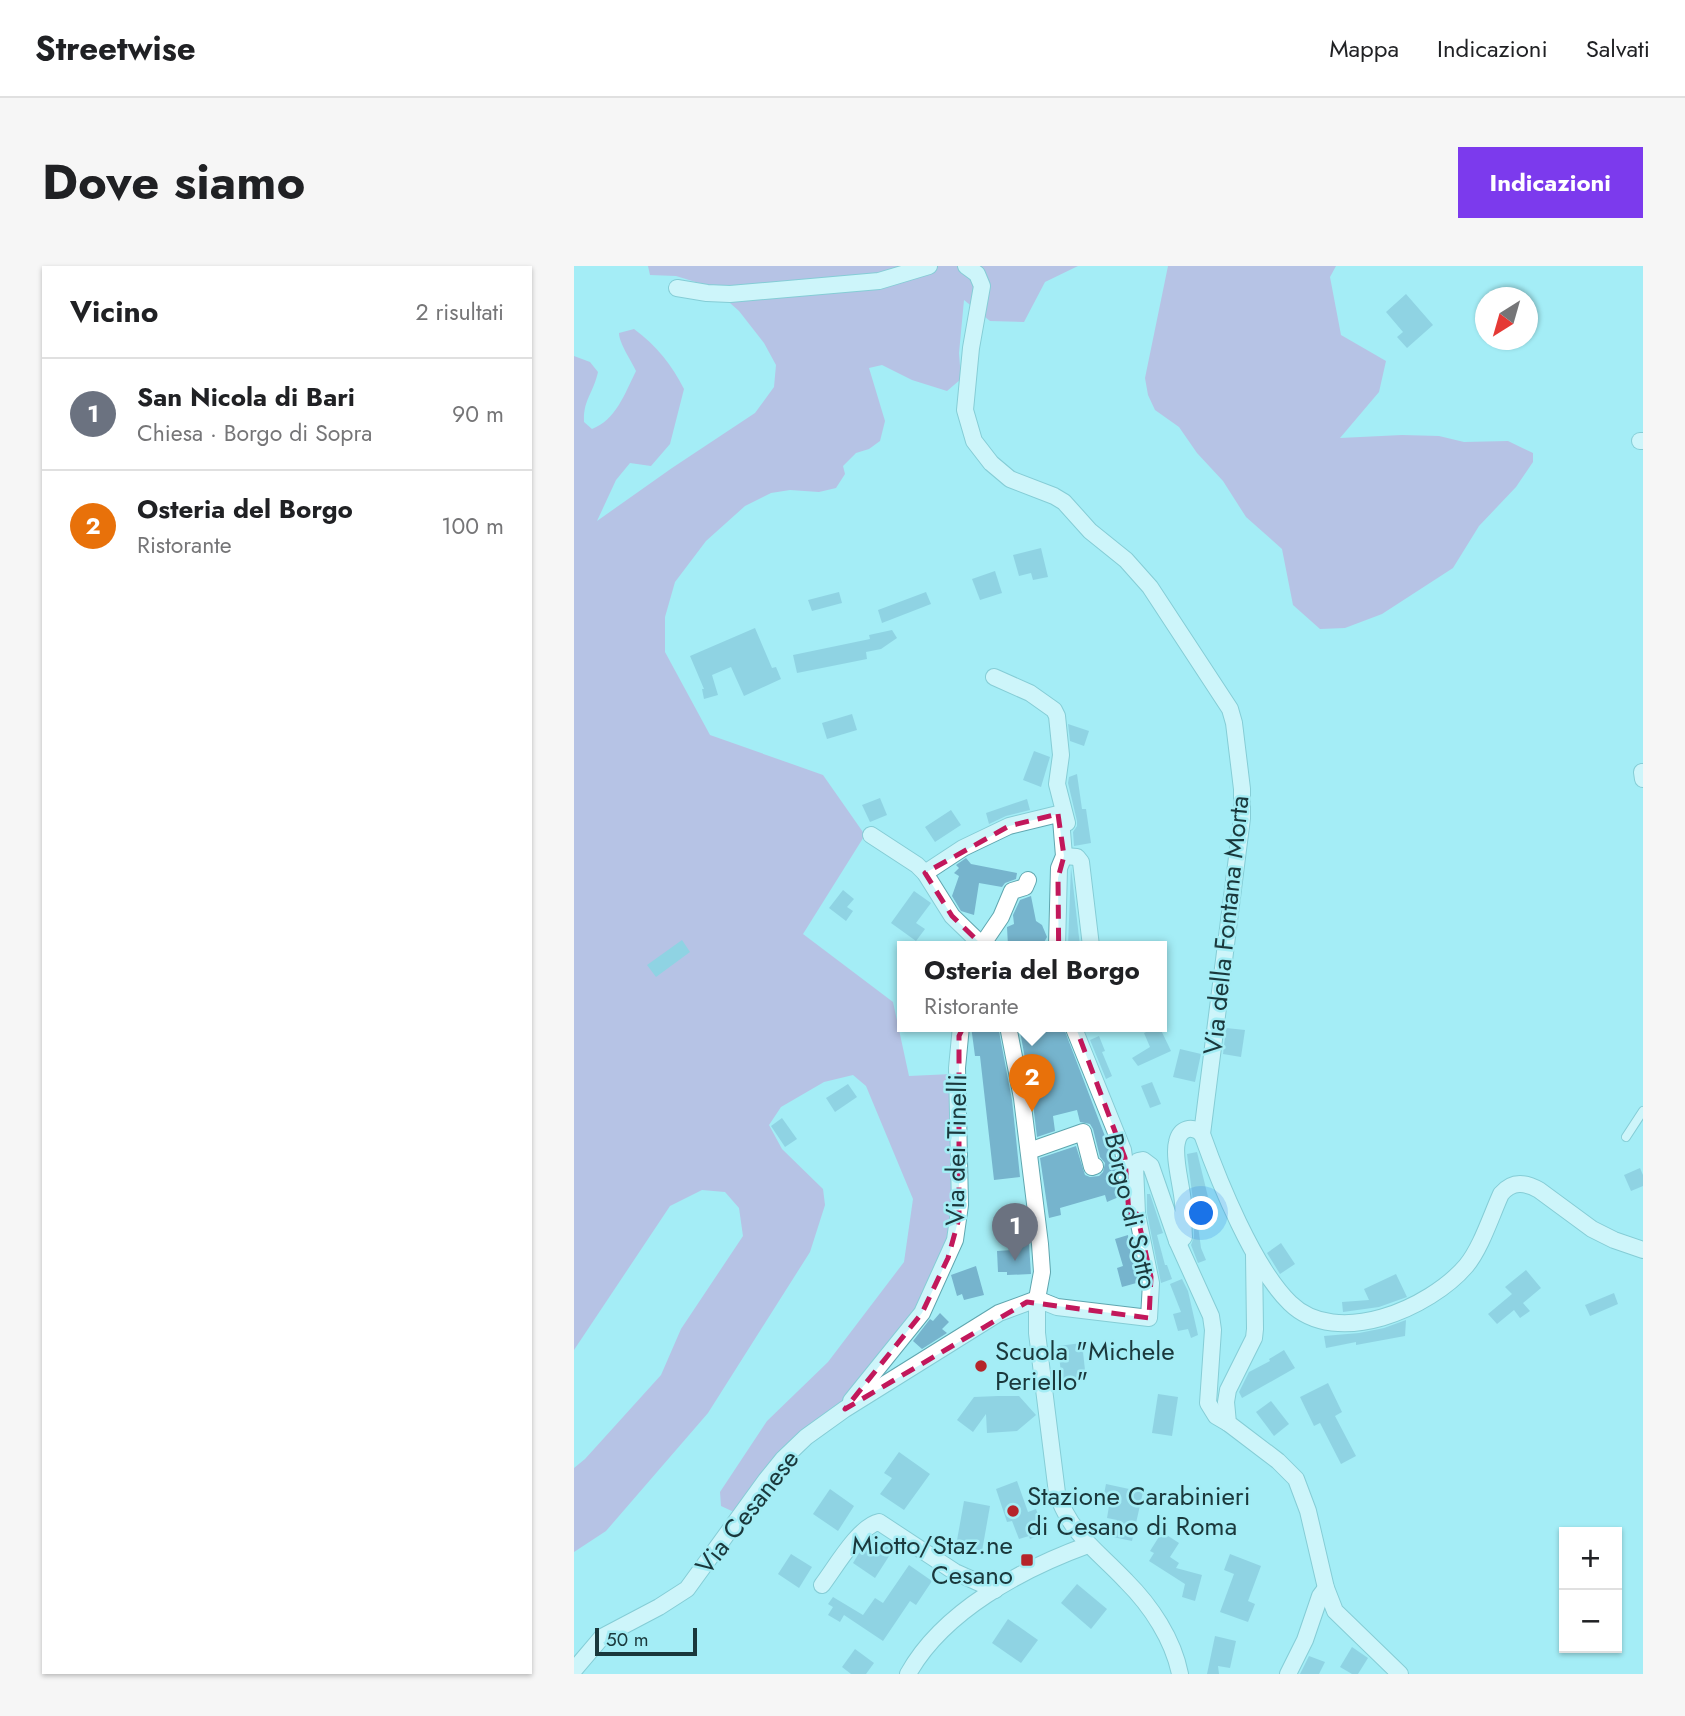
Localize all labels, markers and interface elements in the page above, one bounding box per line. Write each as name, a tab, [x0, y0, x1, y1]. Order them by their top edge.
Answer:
text: Streetwise	[35, 25, 196, 72]
text: Mappa	[1329, 31, 1399, 66]
text: Indicazioni	[1437, 31, 1548, 66]
text: Salvati	[1586, 31, 1650, 66]
text: Dove siamo	[42, 147, 305, 217]
button: Indicazioni	[1458, 147, 1643, 218]
north arrow	[1475, 287, 1538, 350]
text: Vicino	[70, 290, 158, 333]
text: 2 risultati	[415, 295, 504, 329]
text: San Nicola di Bari	[137, 378, 355, 416]
text: 1	[87, 397, 99, 431]
text: 90 m	[452, 397, 504, 431]
text: Chiesa · Borgo di Sopra	[137, 416, 372, 450]
text: Osteria del Borgo	[137, 490, 353, 528]
text: 2	[85, 509, 101, 543]
text: 100 m	[441, 509, 504, 543]
text: Ristorante	[137, 528, 232, 562]
street label: Via della Fontana Morta	[1193, 794, 1259, 1056]
popup	[897, 941, 1167, 1032]
text: Osteria del Borgo	[924, 951, 1140, 989]
text: Ristorante	[924, 989, 1019, 1023]
pin: 2	[1009, 1054, 1055, 1112]
street label: Via dei Tinelli	[936, 1074, 976, 1226]
street label: Borgo di Sotto	[1095, 1129, 1167, 1293]
your location	[1184, 1196, 1218, 1230]
pin: 1	[992, 1203, 1038, 1261]
place label: Scuola "Michele Periello"	[995, 1332, 1175, 1400]
marker: Scuola "Michele Periello"	[973, 1358, 989, 1374]
street label: Via Cesanese	[686, 1441, 808, 1583]
place label: Stazione Carabinieri di Cesano di Roma	[1027, 1477, 1251, 1545]
marker: Stazione Carabinieri di Cesano di Roma	[1005, 1503, 1021, 1519]
place label: Miotto/Staz.ne Cesano	[852, 1526, 1013, 1594]
map controls	[1559, 1527, 1622, 1653]
button: +	[1559, 1527, 1622, 1590]
marker: Miotto/Staz.ne Cesano	[1019, 1552, 1035, 1568]
button: −	[1559, 1590, 1622, 1653]
scale bar	[595, 1625, 696, 1657]
text: 50 m	[606, 1626, 649, 1653]

